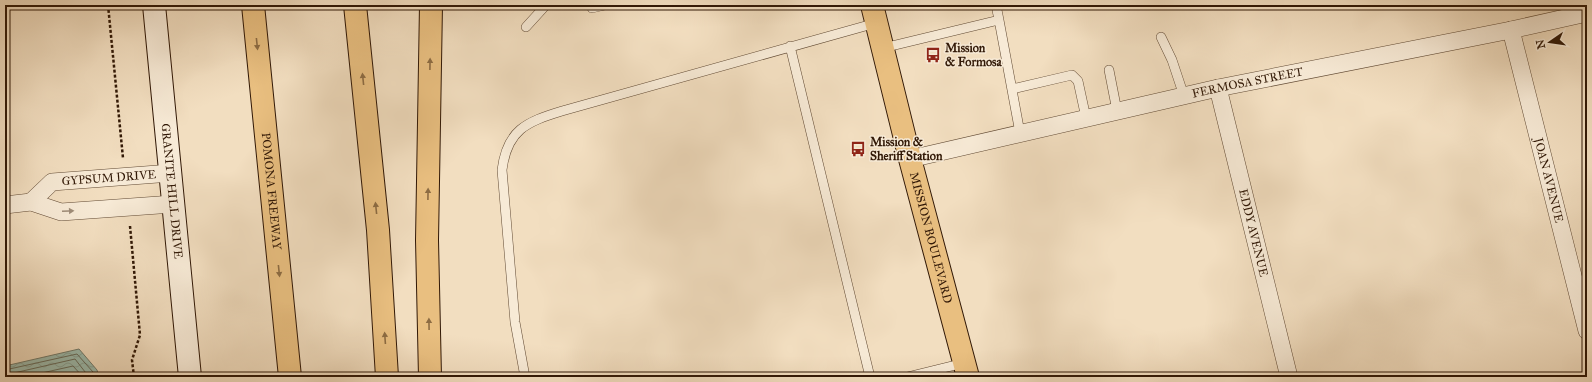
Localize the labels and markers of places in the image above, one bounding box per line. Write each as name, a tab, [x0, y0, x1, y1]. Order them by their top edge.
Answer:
place label: Mission & Formosa	[945, 41, 1002, 69]
bus stop icon: Mission & Formosa	[924, 46, 942, 64]
place label: Mission & Sheriff Station	[870, 135, 943, 163]
bus stop icon: Mission & Sheriff Station	[849, 140, 867, 158]

